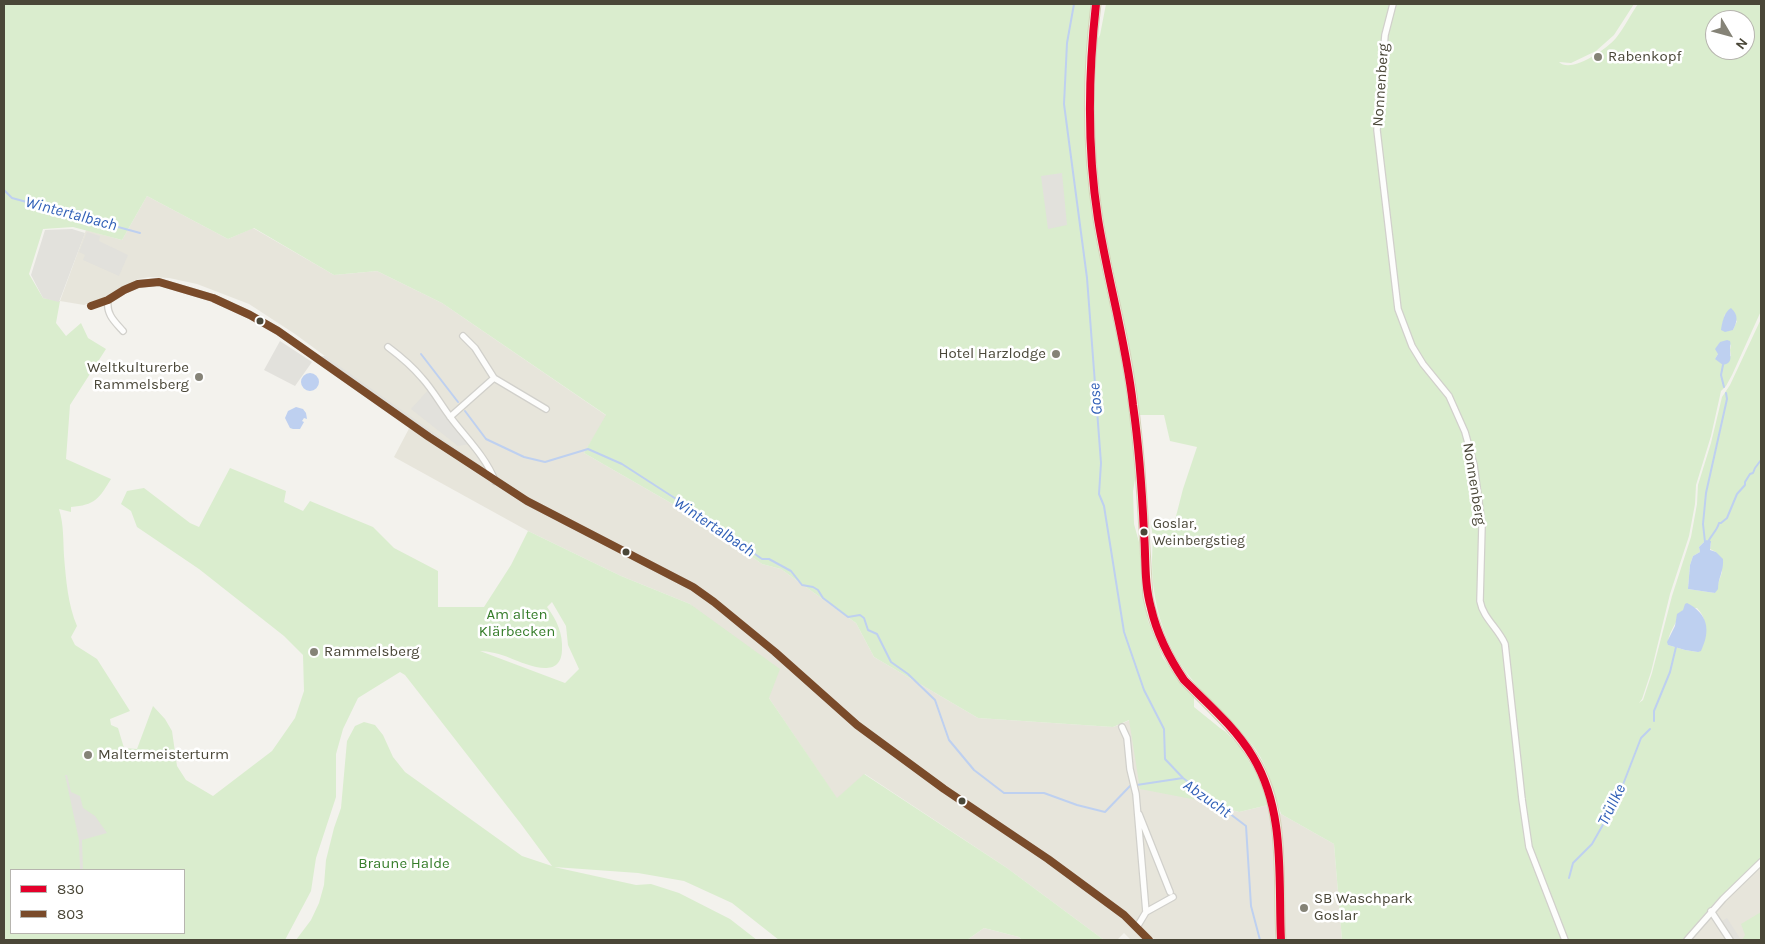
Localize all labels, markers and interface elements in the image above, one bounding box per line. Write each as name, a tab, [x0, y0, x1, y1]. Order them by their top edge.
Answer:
north arrow	[1705, 10, 1755, 60]
text: N	[1732, 35, 1751, 53]
street label: Nonnenberg	[1369, 43, 1393, 127]
place label: Rabenkopf	[1608, 48, 1682, 66]
marker: Rabenkopf	[1592, 51, 1604, 63]
water label: Wintertalbach	[23, 193, 119, 235]
unlabelled marker	[255, 316, 265, 326]
place label: Hotel Harzlodge	[938, 345, 1046, 363]
marker: Hotel Harzlodge	[1050, 348, 1062, 360]
place label: Weltkulturerbe Rammelsberg	[87, 359, 189, 394]
marker: Weltkulturerbe Rammelsberg	[193, 371, 205, 383]
water label: Gose	[1085, 382, 1107, 416]
street label: Nonnenberg	[1459, 441, 1489, 527]
water label: Wintertalbach	[670, 493, 758, 561]
place label: Goslar, Weinbergstieg	[1153, 516, 1245, 548]
marker: Goslar, Weinbergstieg	[1139, 527, 1149, 537]
unlabelled marker	[621, 547, 631, 557]
park label: Am alten Klärbecken	[479, 606, 555, 641]
place label: Rammelsberg	[324, 643, 420, 661]
marker: Rammelsberg	[308, 646, 320, 658]
place label: Maltermeisterturm	[98, 746, 229, 764]
marker: Maltermeisterturm	[82, 749, 94, 761]
water label: Abzucht	[1179, 776, 1235, 822]
water label: Trüllke	[1594, 781, 1630, 829]
unlabelled marker	[957, 796, 967, 806]
park label: Braune Halde	[358, 855, 450, 873]
legend	[10, 869, 185, 934]
text: 830	[57, 880, 84, 898]
place label: SB Waschpark Goslar	[1314, 890, 1413, 925]
marker: SB Waschpark Goslar	[1298, 902, 1310, 914]
text: 803	[57, 905, 84, 923]

